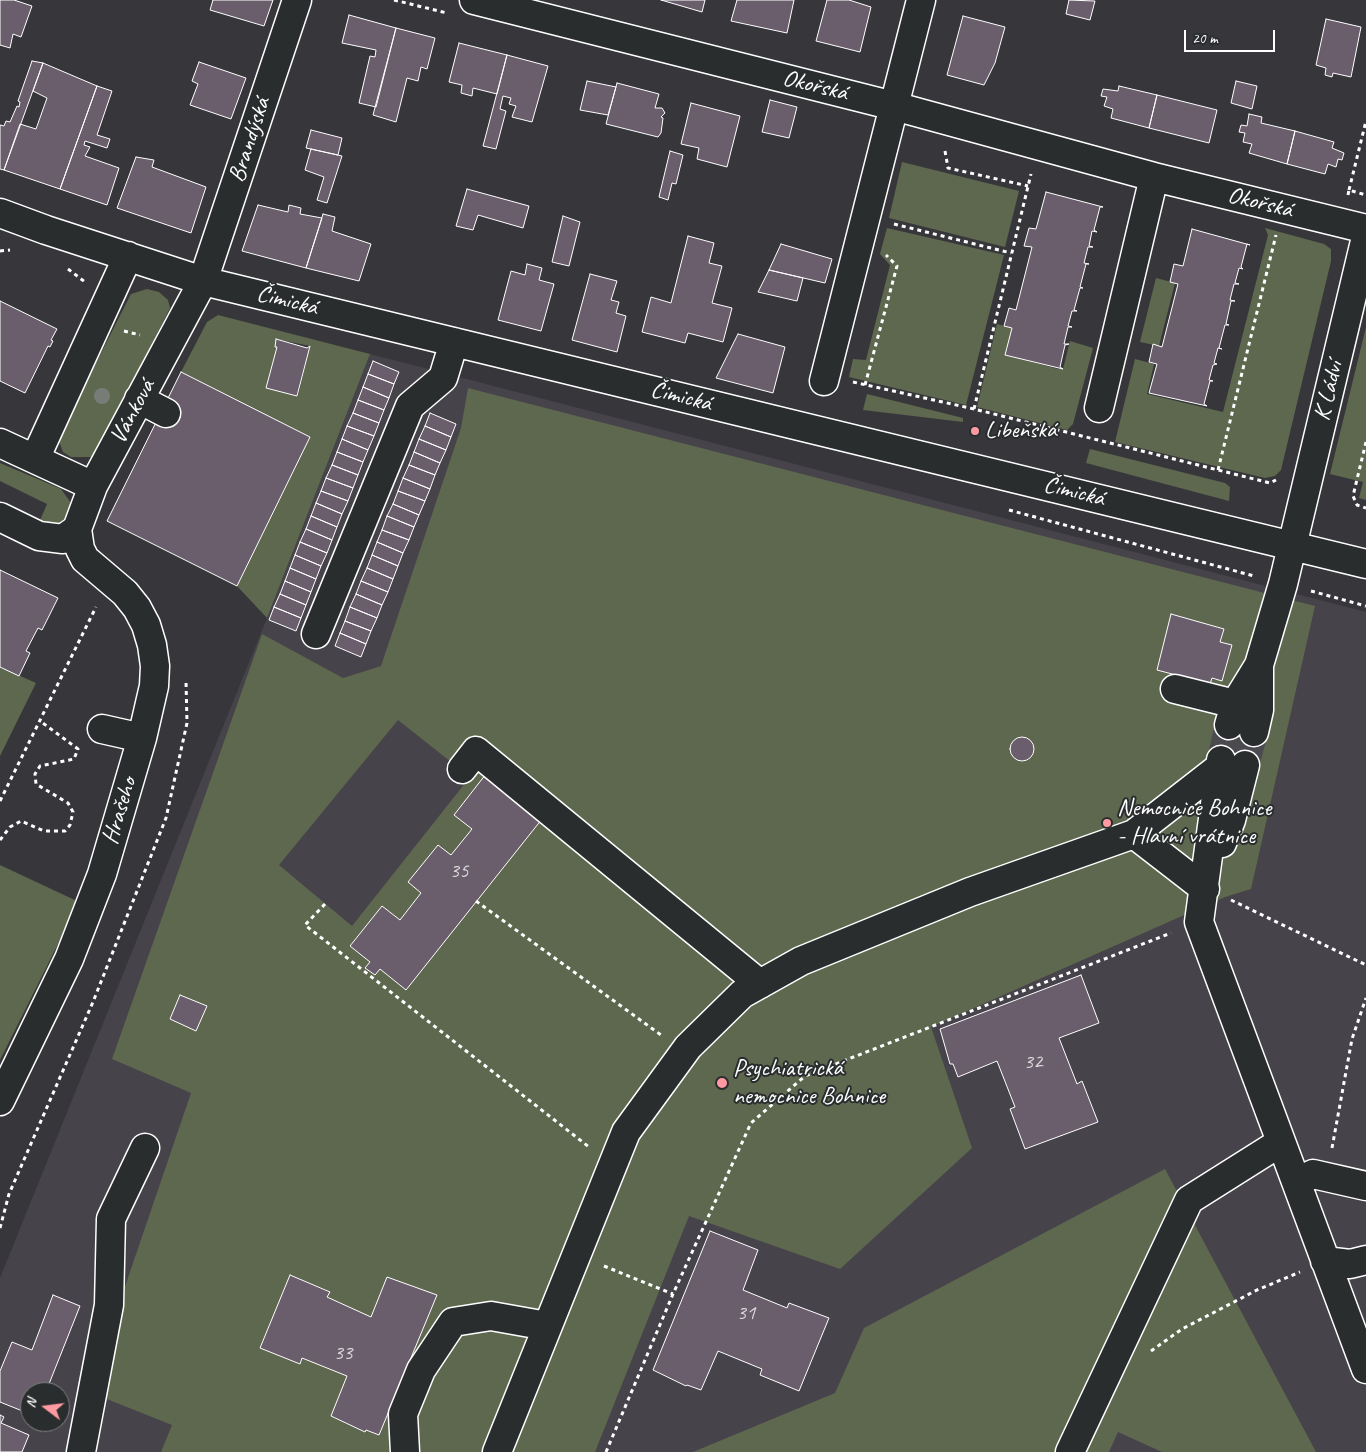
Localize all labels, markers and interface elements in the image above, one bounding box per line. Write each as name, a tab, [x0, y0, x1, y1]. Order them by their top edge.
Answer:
scale bar	[1186, 20, 1277, 52]
text: 20 m	[1192, 29, 1218, 48]
street label: Okořská	[780, 64, 850, 108]
street label: Brandýská	[223, 94, 277, 186]
street label: Okořská	[1225, 181, 1295, 225]
street label: Čimická	[254, 280, 320, 322]
street label: K Ládví	[1308, 358, 1350, 424]
street label: Vánková	[104, 375, 162, 449]
street label: Čimická	[648, 376, 714, 418]
place label: Libeňská	[985, 417, 1056, 445]
marker: Libeňská	[969, 425, 981, 437]
street label: Čimická	[1041, 471, 1107, 513]
street label: Hrašeho	[96, 774, 144, 848]
place label: Nemocnice Bohnice - Hlavní vrátnice	[1117, 795, 1271, 851]
marker: Nemocnice Bohnice - Hlavní vrátnice	[1101, 817, 1113, 829]
house number: 35	[450, 858, 468, 884]
house number: 32	[1024, 1049, 1042, 1075]
place label: Psychiatrická nemocnice Bohnice	[733, 1055, 885, 1111]
marker: Psychiatrická nemocnice Bohnice	[715, 1076, 729, 1090]
house number: 31	[737, 1300, 755, 1326]
house number: 33	[334, 1340, 352, 1366]
north arrow	[20, 1382, 70, 1432]
text: N	[22, 1397, 40, 1410]

